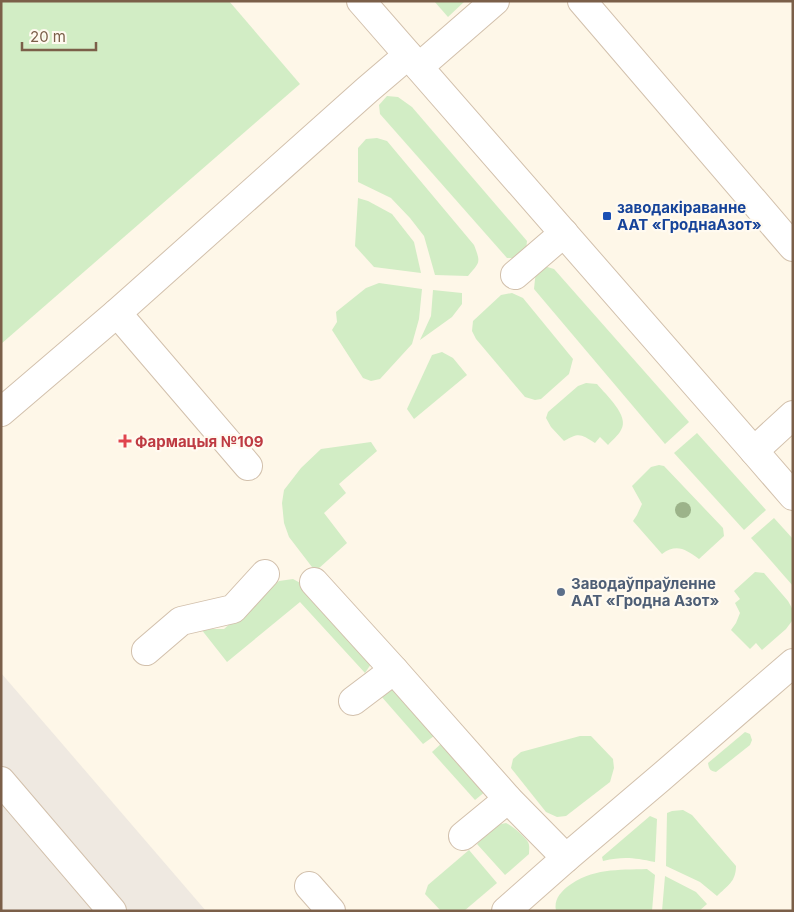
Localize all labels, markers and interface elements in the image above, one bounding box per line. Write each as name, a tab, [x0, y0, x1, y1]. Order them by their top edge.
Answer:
scale bar	[22, 20, 96, 52]
text: 20 m	[30, 27, 66, 46]
place label: заводакіраванне ААТ «ГроднаАзот»	[617, 198, 762, 234]
marker: заводакіраванне ААТ «ГроднаАзот»	[601, 210, 613, 222]
place label: Фармацыя №109	[135, 432, 264, 451]
marker: Фармацыя №109	[119, 435, 131, 447]
place label: Заводаўпраўленне ААТ «Гродна Азот»	[571, 574, 719, 610]
marker: Заводаўпраўленне ААТ «Гродна Азот»	[555, 586, 567, 598]

